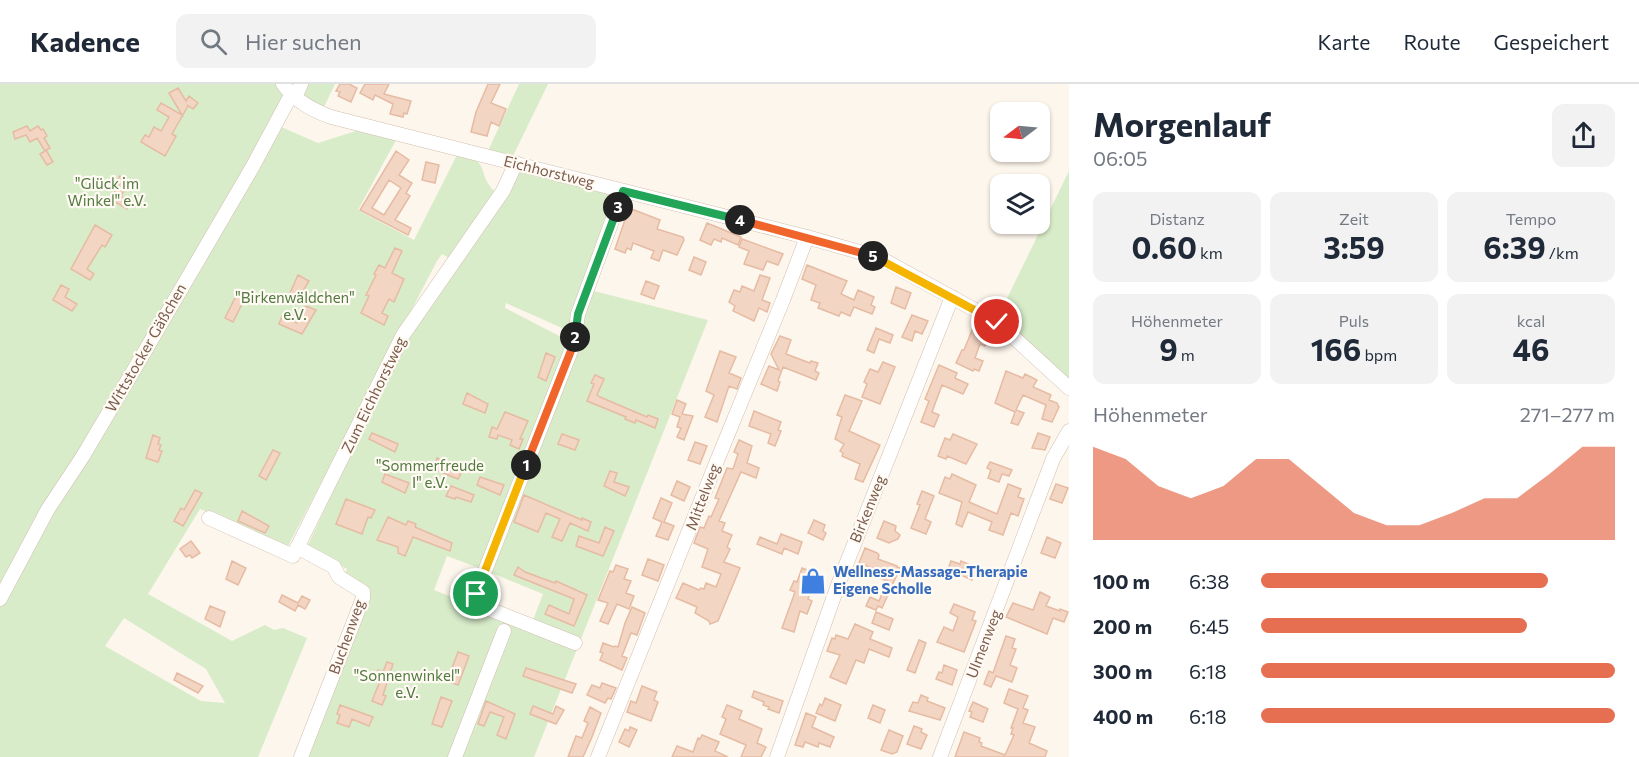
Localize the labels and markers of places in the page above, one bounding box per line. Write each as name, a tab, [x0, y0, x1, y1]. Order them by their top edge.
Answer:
pin: 3	[603, 192, 633, 222]
pin: 4	[725, 205, 755, 235]
pin: 5	[858, 241, 888, 271]
pin	[971, 296, 1022, 347]
pin: 2	[560, 322, 590, 352]
pin: 1	[511, 450, 541, 480]
place label: Wellness-Massage-Therapie Eigene Scholle	[833, 562, 1028, 597]
shop icon: Wellness-Massage-Therapie Eigene Scholle	[798, 566, 828, 596]
pin	[450, 568, 501, 619]

